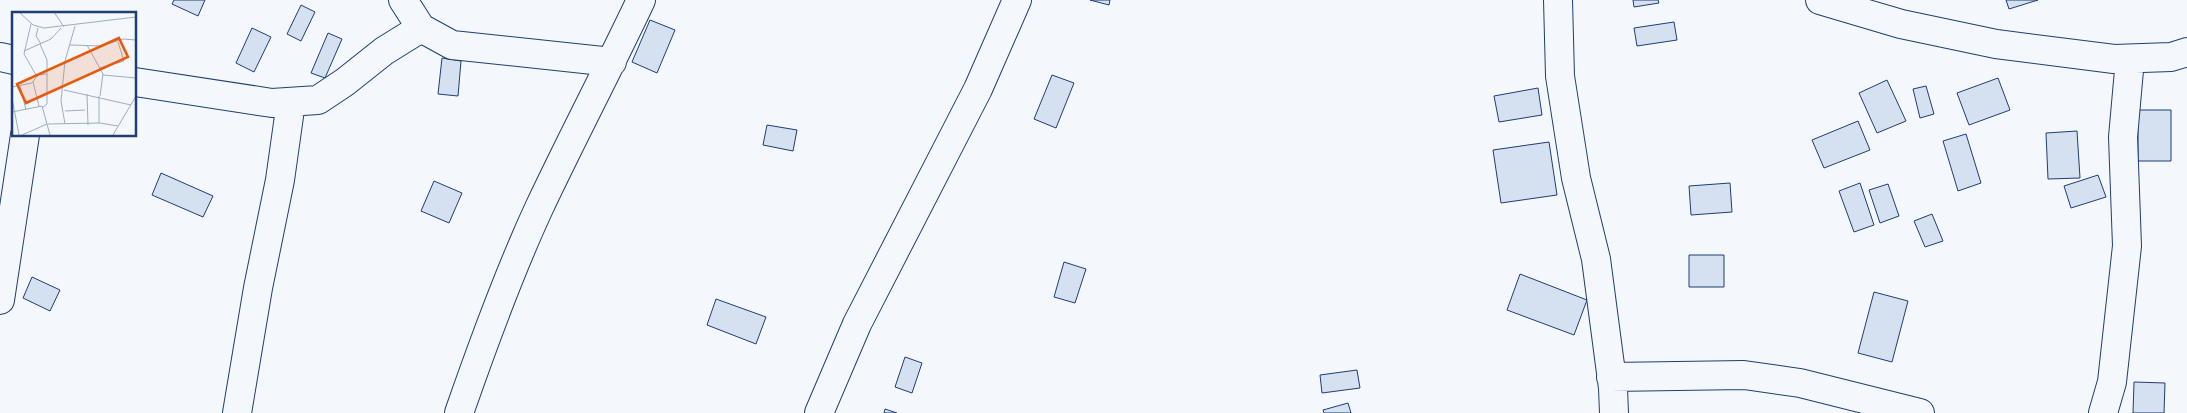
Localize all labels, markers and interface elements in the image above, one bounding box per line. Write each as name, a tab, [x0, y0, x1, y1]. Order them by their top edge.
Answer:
inset map	[12, 12, 136, 136]

